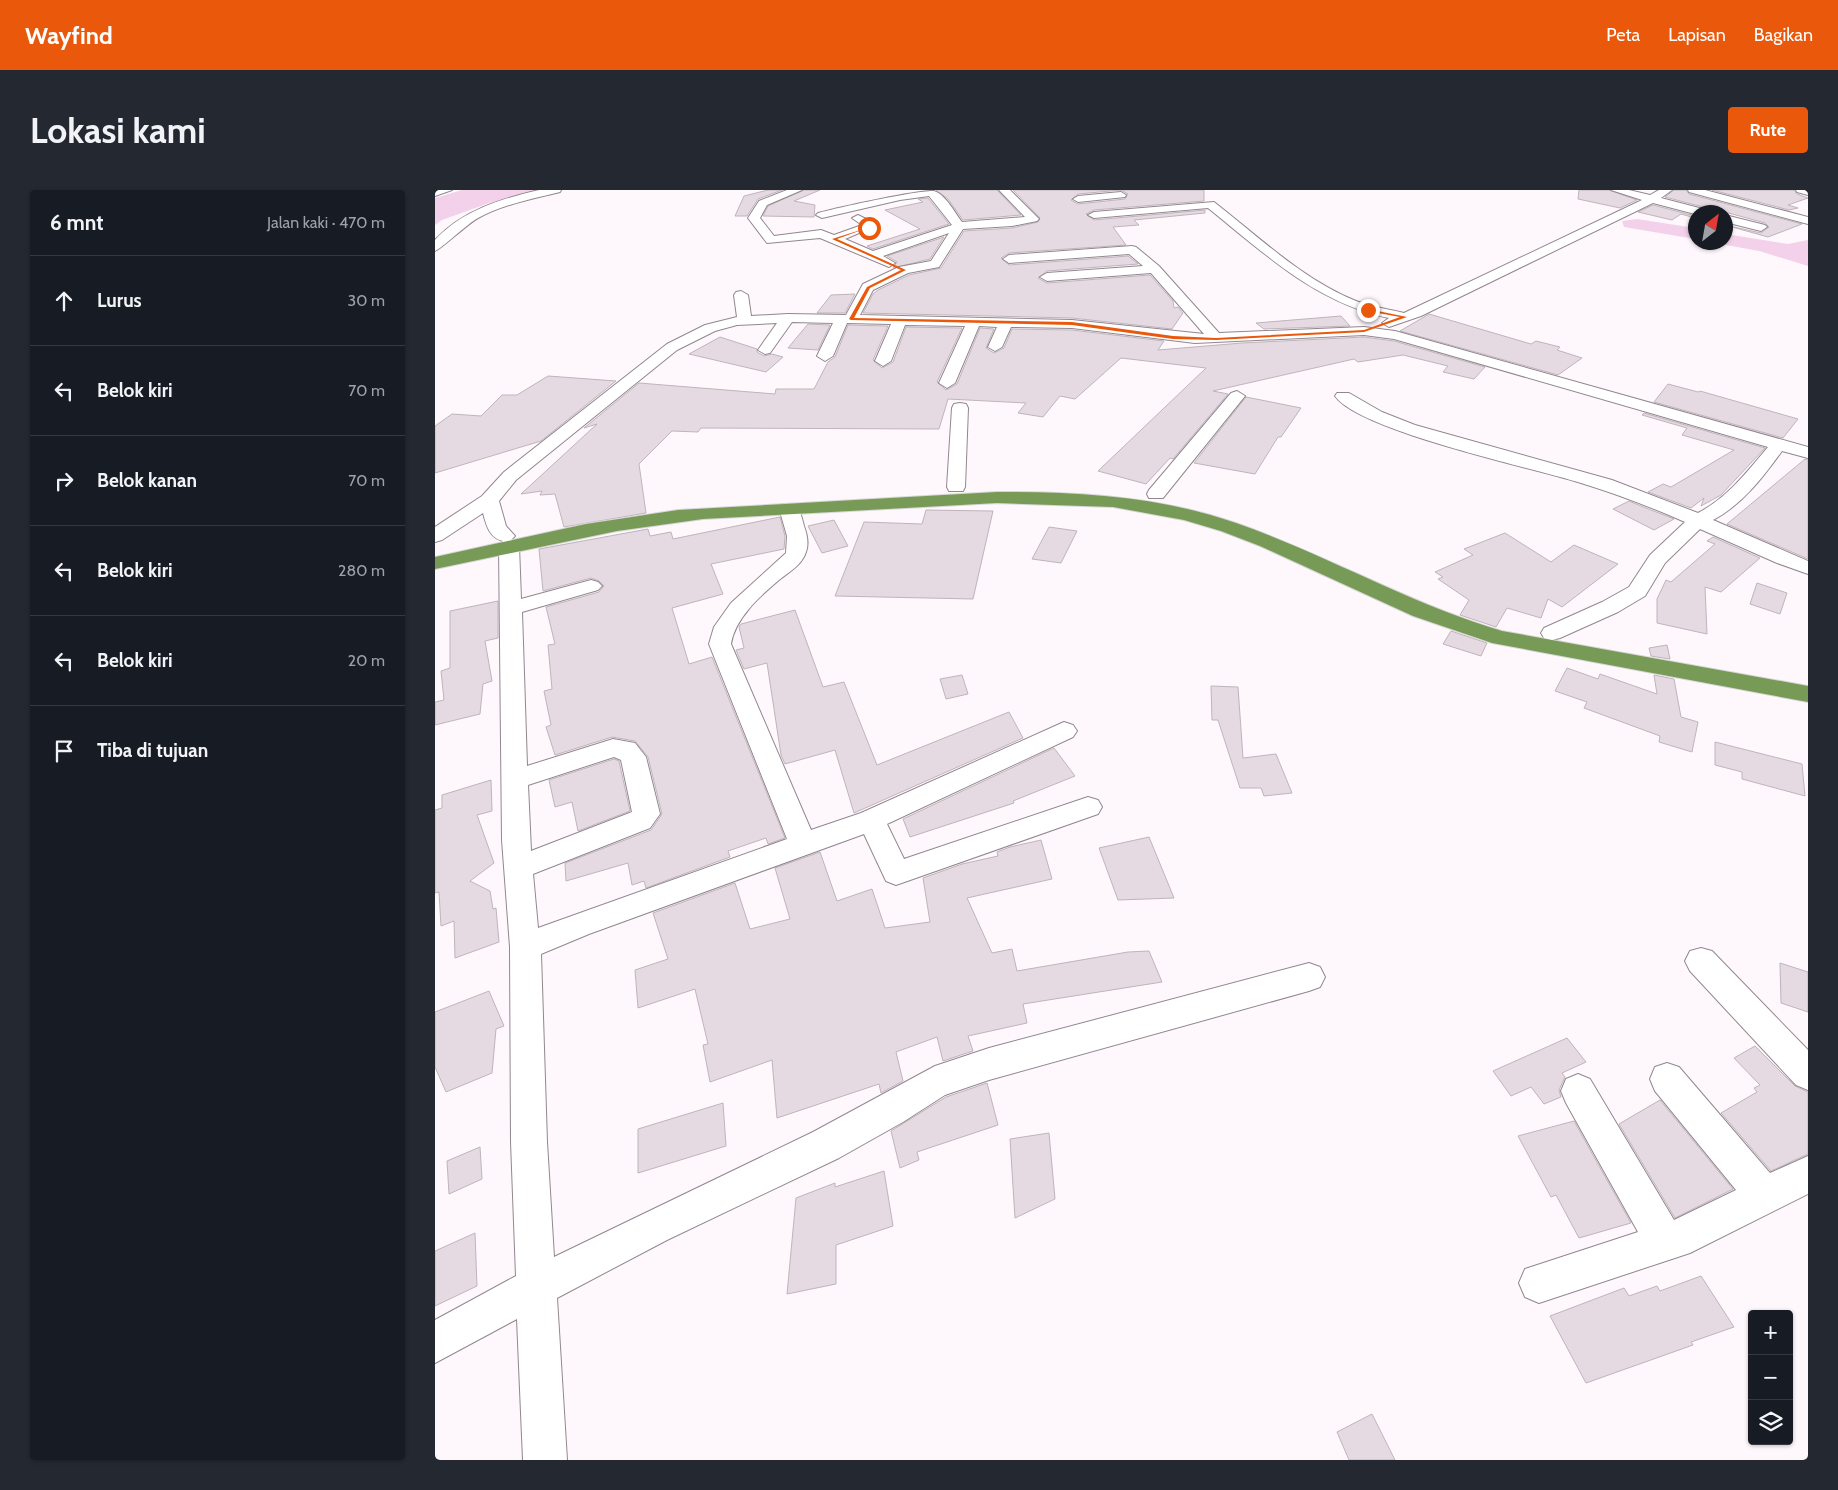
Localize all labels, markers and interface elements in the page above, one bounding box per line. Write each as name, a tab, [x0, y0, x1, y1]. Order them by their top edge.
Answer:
text: Wayfind	[25, 21, 113, 50]
text: Peta	[1606, 24, 1640, 46]
text: Lapisan	[1668, 24, 1726, 46]
text: Bagikan	[1754, 24, 1813, 46]
button: Rute	[1728, 107, 1808, 153]
text: Lokasi kami	[30, 109, 206, 152]
north arrow	[1688, 205, 1733, 250]
text: 6 mnt	[50, 210, 103, 235]
text: Jalan kaki · 470 m	[267, 213, 385, 232]
route start	[858, 217, 881, 240]
icon: ahead	[50, 287, 78, 315]
text: Lurus	[97, 289, 142, 312]
text: 30 m	[348, 291, 385, 310]
route end	[1357, 299, 1380, 322]
icon: left	[50, 377, 78, 405]
text: Belok kiri	[97, 379, 173, 402]
text: 70 m	[348, 381, 385, 400]
icon: right	[50, 467, 78, 495]
text: Belok kanan	[97, 469, 197, 492]
text: 70 m	[348, 471, 385, 490]
icon: left	[50, 557, 78, 585]
text: Belok kiri	[97, 559, 173, 582]
text: 280 m	[338, 561, 385, 580]
icon: left	[50, 647, 78, 675]
text: Belok kiri	[97, 649, 173, 672]
text: 20 m	[348, 651, 385, 670]
icon: arrive	[50, 737, 78, 765]
text: Tiba di tujuan	[97, 739, 208, 762]
map controls	[1748, 1310, 1793, 1445]
button: +	[1748, 1310, 1793, 1355]
button: −	[1748, 1355, 1793, 1400]
button: layers	[1748, 1400, 1793, 1445]

